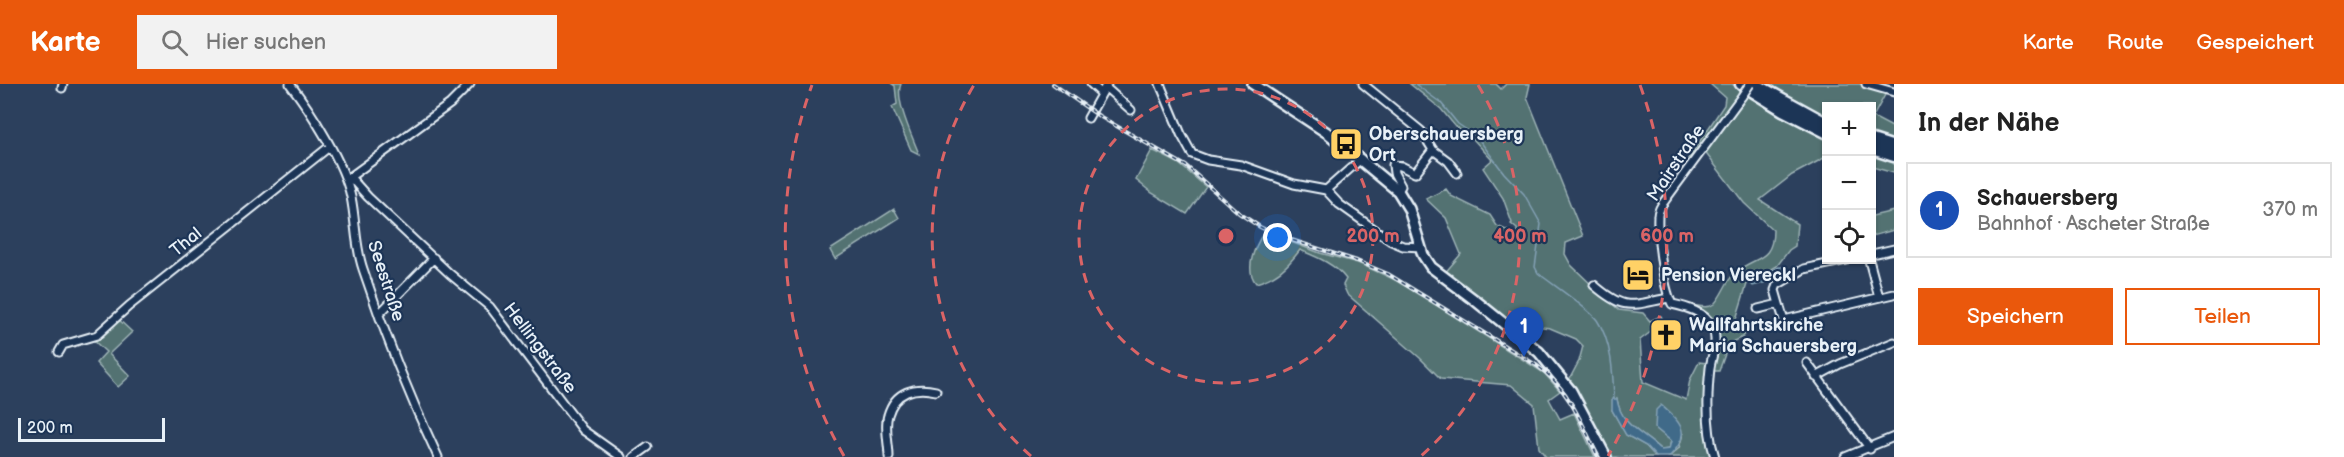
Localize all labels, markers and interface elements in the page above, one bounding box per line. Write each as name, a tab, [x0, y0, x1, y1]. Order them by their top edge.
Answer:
search box	[137, 15, 557, 69]
text: Karte	[30, 26, 101, 59]
icon: search	[158, 26, 191, 59]
text: Hier suchen	[206, 29, 326, 56]
text: Karte	[2022, 30, 2074, 55]
text: Route	[2107, 30, 2163, 55]
text: Gespeichert	[2196, 30, 2314, 55]
map controls	[1822, 102, 1876, 264]
button: +	[1822, 102, 1876, 156]
text: In der Nähe	[1918, 108, 2060, 139]
street label: Mairstraße	[1643, 120, 1709, 205]
place label: Oberschauersberg Ort	[1369, 124, 1524, 166]
bus stop icon: Oberschauersberg Ort	[1328, 126, 1364, 162]
button: −	[1822, 156, 1876, 210]
text: Schauersberg	[1977, 185, 2118, 212]
text: 1	[1935, 198, 1944, 222]
text: 370 m	[2262, 198, 2318, 222]
button: locate	[1822, 210, 1876, 264]
text: Bahnhof · Ascheter Straße	[1977, 212, 2210, 236]
street label: Thal	[166, 223, 206, 261]
your location	[1263, 223, 1292, 252]
centre of rings	[1216, 226, 1236, 246]
text: 200 m	[1346, 226, 1400, 247]
text: 400 m	[1493, 226, 1547, 247]
text: 600 m	[1640, 226, 1694, 247]
street label: Seestraße	[363, 238, 409, 324]
hotel icon: Pension Viereckl	[1620, 257, 1656, 293]
place label: Pension Viereckl	[1661, 265, 1796, 286]
button: Speichern	[1918, 288, 2113, 345]
button: Teilen	[2125, 288, 2320, 345]
street label: Hellingstraße	[499, 299, 581, 398]
pin: 1	[1504, 308, 1544, 357]
place label: Wallfahrtskirche Maria Schauersberg	[1689, 315, 1857, 357]
church icon: Wallfahrtskirche Maria Schauersberg	[1648, 317, 1684, 353]
scale bar	[18, 415, 165, 442]
text: 200 m	[27, 419, 73, 438]

